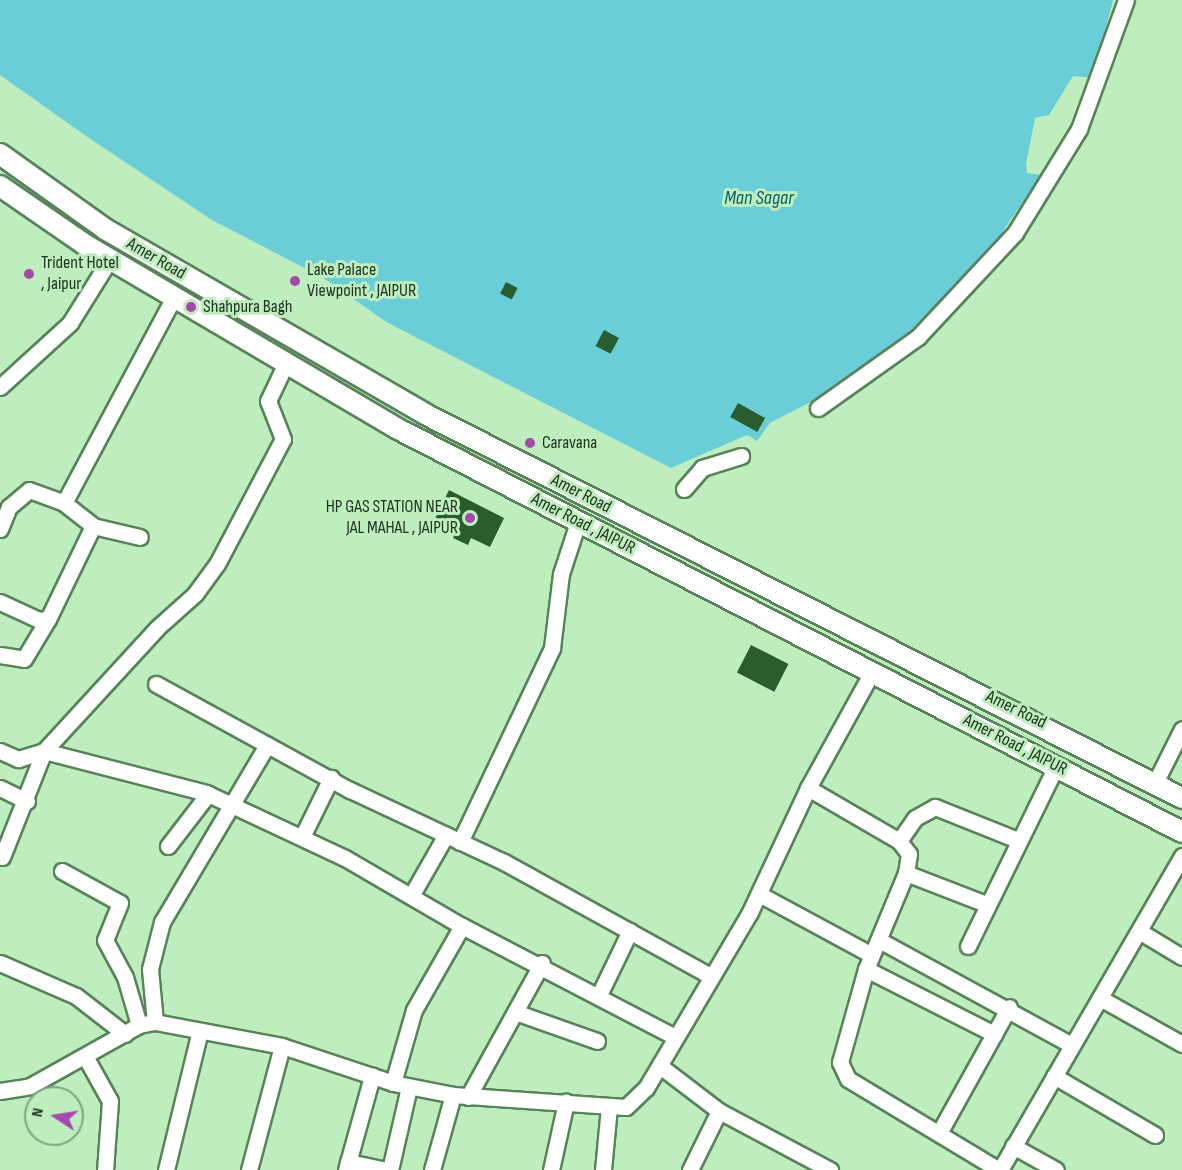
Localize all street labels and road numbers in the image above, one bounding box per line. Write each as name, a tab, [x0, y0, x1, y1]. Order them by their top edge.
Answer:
street label: Amer Road	[123, 233, 189, 285]
street label: Amer Road	[547, 470, 615, 518]
street label: Amer Road , JAIPUR	[527, 489, 639, 559]
street label: Amer Road	[982, 686, 1050, 734]
street label: Amer Road , JAIPUR	[959, 710, 1071, 780]

